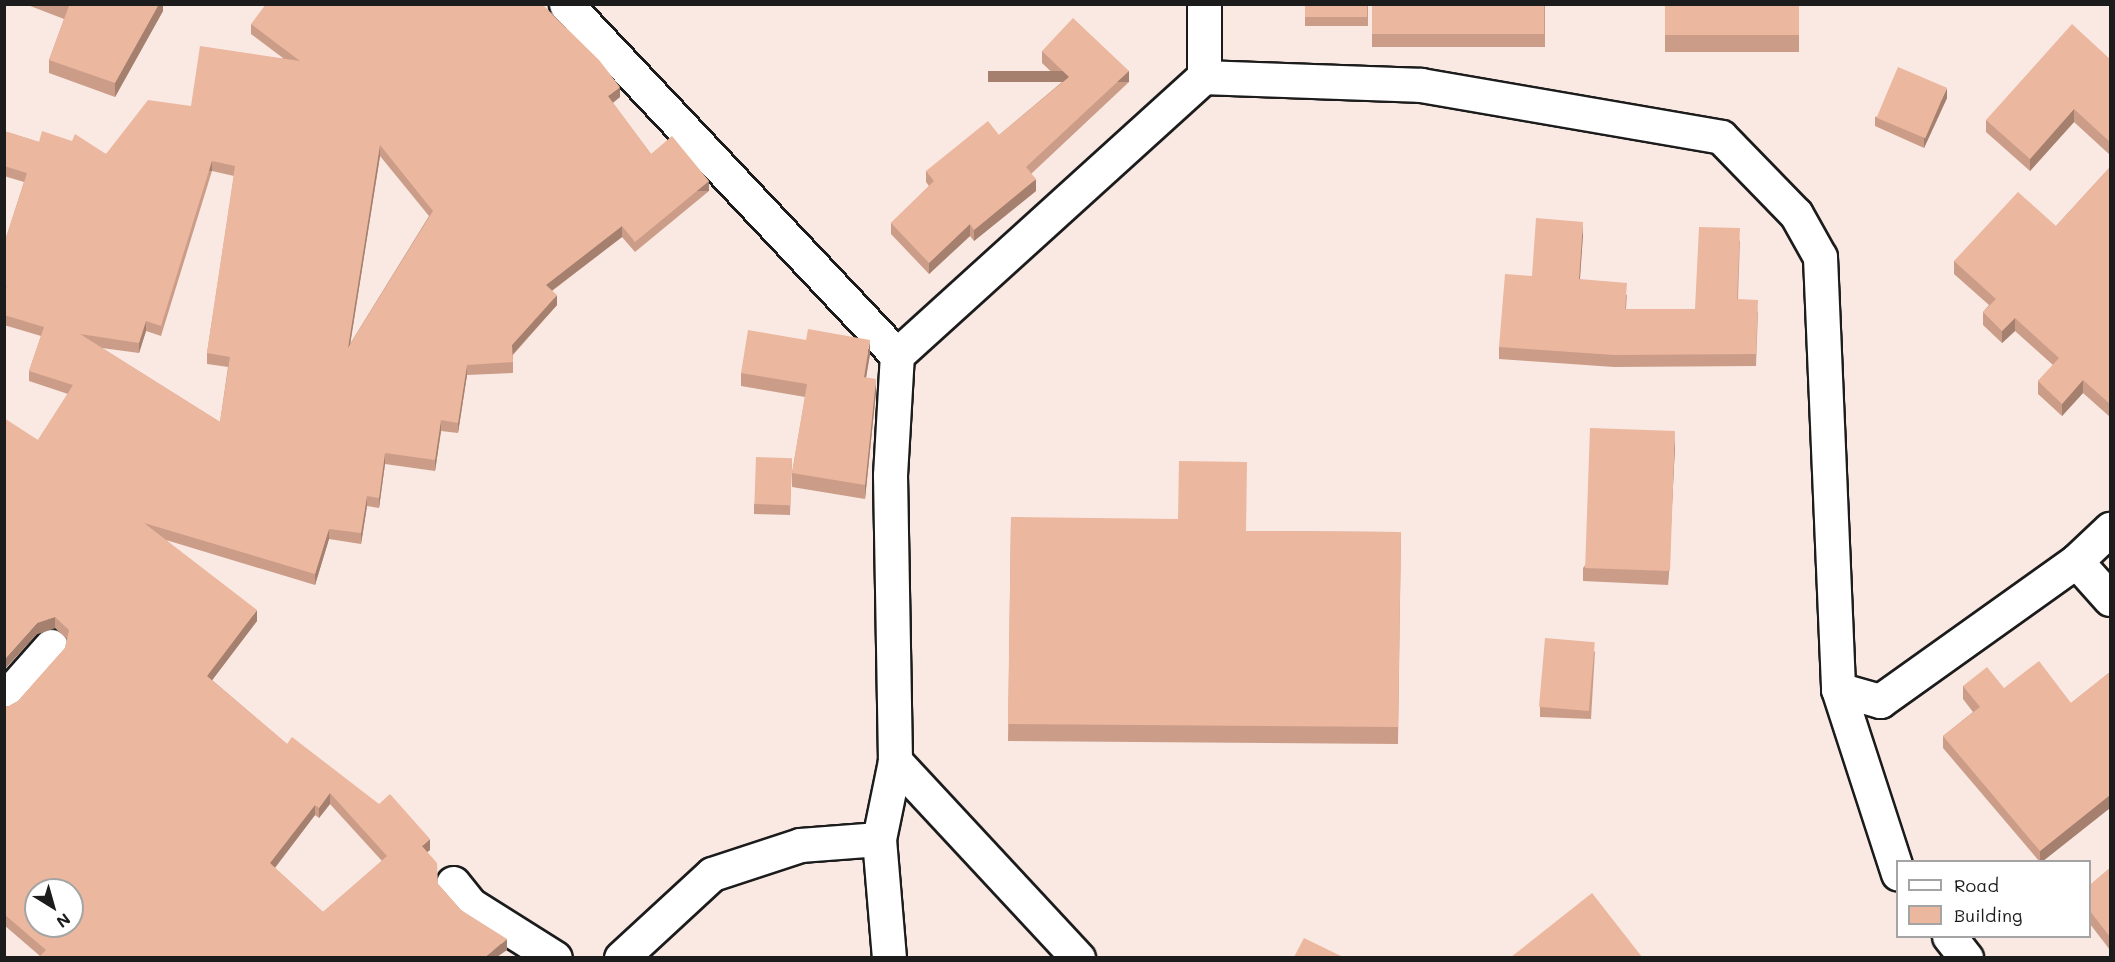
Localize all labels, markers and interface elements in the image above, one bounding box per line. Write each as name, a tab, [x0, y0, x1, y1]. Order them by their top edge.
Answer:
legend	[1896, 860, 2091, 938]
text: Road	[1954, 873, 1999, 897]
north arrow	[24, 878, 84, 938]
text: Building	[1954, 903, 2022, 927]
text: N	[53, 909, 75, 933]

